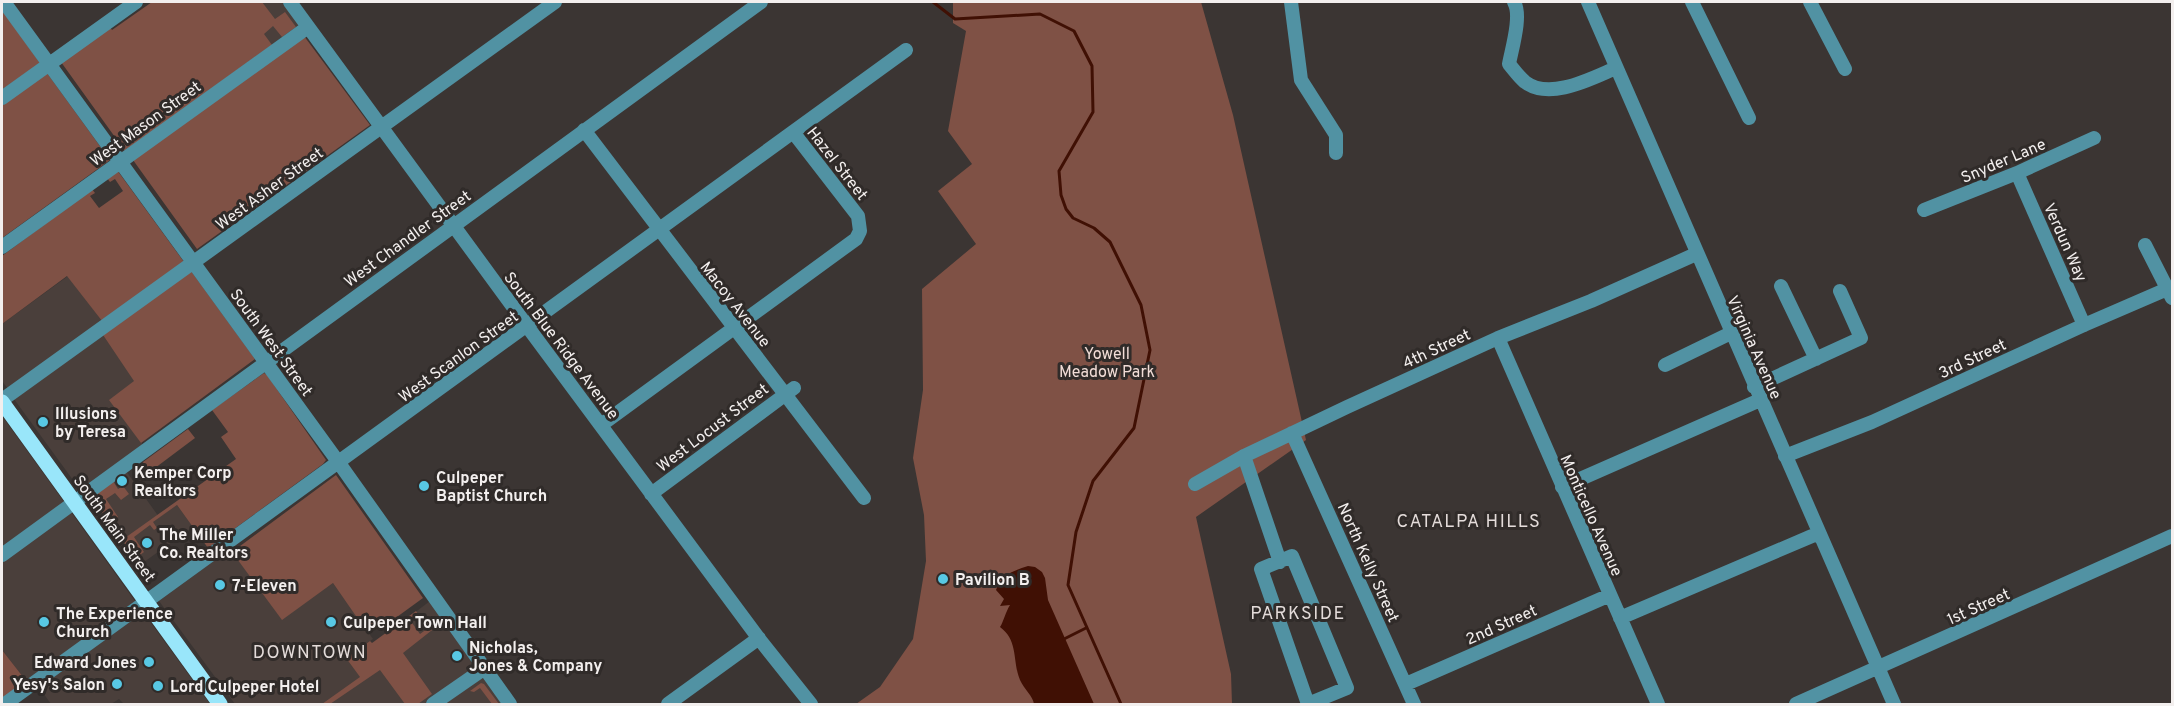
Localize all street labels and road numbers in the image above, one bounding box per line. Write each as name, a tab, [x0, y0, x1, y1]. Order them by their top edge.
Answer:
street label: West Mason Street	[87, 78, 206, 172]
street label: Hazel Street	[802, 124, 871, 205]
street label: Snyder Lane	[1958, 135, 2049, 189]
street label: West Asher Street	[212, 144, 328, 235]
street label: West Chandler Street	[341, 187, 476, 292]
street label: Verdun Way	[2038, 200, 2090, 285]
street label: Macoy Avenue	[695, 258, 774, 352]
street label: South Blue Ridge Avenue	[498, 268, 622, 424]
street label: South West Street	[225, 285, 316, 401]
street label: Virginia Avenue	[1721, 293, 1785, 403]
street label: West Scanlon Street	[395, 307, 523, 408]
street label: 4th Street	[1400, 325, 1474, 374]
street label: 3rd Street	[1936, 335, 2010, 384]
street label: West Locust Street	[653, 380, 773, 477]
street label: Monticello Avenue	[1554, 452, 1626, 580]
street label: South Main Street	[68, 472, 159, 587]
street label: North Kelly Street	[1332, 500, 1402, 626]
street label: 1st Street	[1944, 585, 2013, 631]
street label: 2nd Street	[1463, 601, 1541, 650]

